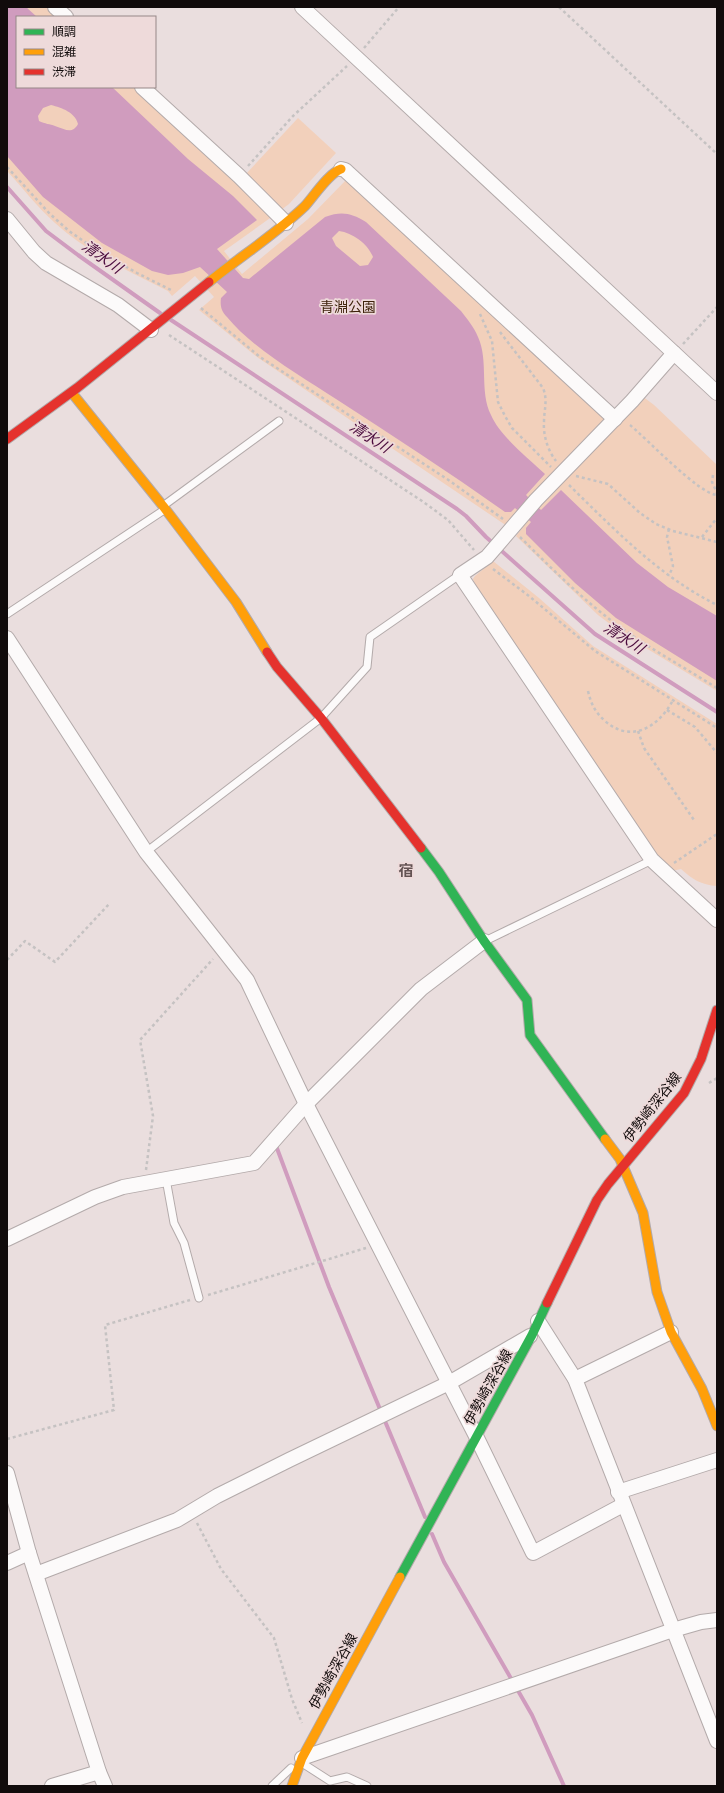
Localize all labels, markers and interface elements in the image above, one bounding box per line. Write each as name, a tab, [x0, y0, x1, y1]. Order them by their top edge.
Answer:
legend	[16, 16, 156, 88]
text: 順調	[52, 25, 76, 40]
text: 混雑	[52, 45, 76, 60]
text: 渋滞	[52, 65, 76, 80]
water label: 清水川	[78, 237, 127, 279]
park label: 青淵公園	[320, 299, 376, 316]
water label: 清水川	[346, 417, 395, 459]
water label: 清水川	[600, 618, 649, 660]
district label: 宿	[398, 862, 414, 881]
street label: 伊勢崎深谷線	[620, 1069, 685, 1146]
street label: 伊勢崎深谷線	[461, 1346, 516, 1428]
street label: 伊勢崎深谷線	[306, 1630, 361, 1712]

